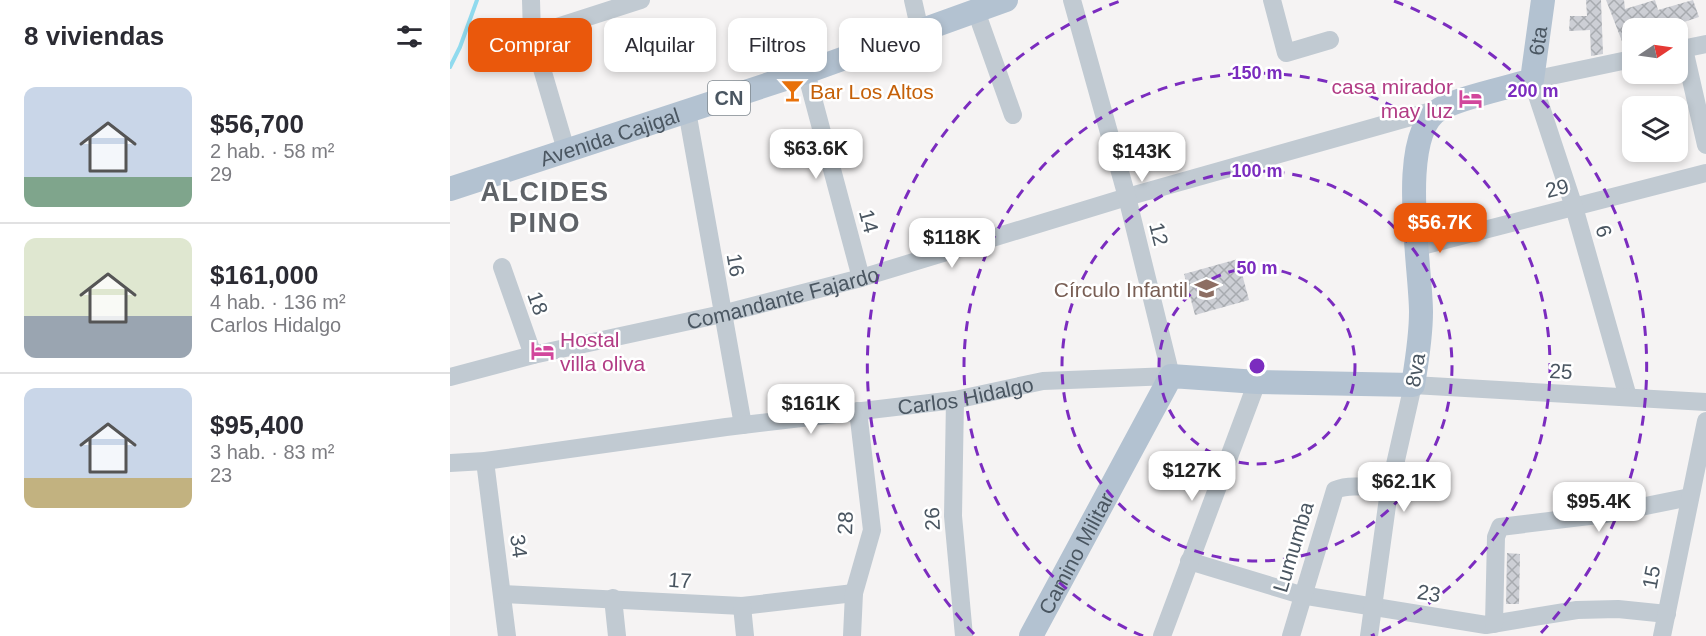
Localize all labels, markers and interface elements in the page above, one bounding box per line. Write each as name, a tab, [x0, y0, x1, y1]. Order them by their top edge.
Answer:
chip: Comprar	[468, 18, 592, 72]
chip: Alquilar	[604, 18, 716, 72]
chip: Filtros	[728, 18, 827, 72]
chip: Nuevo	[839, 18, 942, 72]
north arrow	[1622, 18, 1688, 84]
map controls	[1622, 18, 1688, 162]
icon: filters	[393, 20, 426, 53]
text: 8 viviendas	[24, 21, 164, 51]
street label: 6ta	[1524, 24, 1551, 57]
text: 150 m	[1231, 63, 1283, 83]
place label: casa mirador may luz	[1332, 75, 1453, 122]
bar icon: Bar Los Altos	[779, 78, 805, 104]
place label: Bar Los Altos	[810, 80, 934, 103]
road number: CN	[708, 81, 750, 115]
text: 200 m	[1507, 81, 1559, 101]
hotel icon: casa mirador may luz	[1458, 85, 1484, 111]
button: layers	[1622, 96, 1688, 162]
street label: Avenida Cajigal	[537, 103, 682, 170]
text: $56,700	[210, 109, 304, 139]
icon: home	[72, 111, 144, 183]
pin: $63.6K	[767, 129, 865, 180]
pin: $143K	[1100, 132, 1184, 183]
text: $63.6K	[784, 137, 848, 159]
text: 2 hab. · 58 m²	[210, 140, 335, 162]
text: $143K	[1113, 140, 1171, 162]
text: 100 m	[1231, 161, 1283, 181]
text: 29	[210, 163, 232, 185]
street label: 29	[1543, 174, 1571, 202]
district label: ALCIDES PINO	[480, 177, 610, 238]
pin: $56.7K	[1391, 203, 1489, 254]
street label: 14	[855, 207, 883, 236]
text: $56.7K	[1408, 211, 1472, 233]
pin: $118K	[910, 218, 994, 269]
street label: 12	[1145, 220, 1173, 248]
street label: 6	[1591, 222, 1617, 240]
text: $118K	[923, 226, 981, 248]
street label: 16	[723, 252, 749, 278]
text: 50 m	[1236, 258, 1278, 278]
text: $161,000	[210, 260, 318, 290]
icon: home	[72, 262, 144, 334]
street label: Comandante Fajardo	[684, 262, 881, 333]
school or university icon: Círculo Infantil	[1193, 276, 1219, 302]
place label: Círculo Infantil	[1054, 278, 1188, 301]
street label: 18	[523, 288, 553, 318]
text: 4 hab. · 136 m²	[210, 291, 346, 313]
text: Carlos Hidalgo	[210, 314, 341, 336]
place label: Hostal villa oliva	[560, 328, 646, 375]
hotel icon: Hostal villa oliva	[529, 338, 555, 364]
street label: 8va	[1401, 351, 1429, 389]
centre of rings	[1247, 356, 1267, 376]
street label: 25	[1549, 359, 1573, 383]
street label: Carlos Hidalgo	[896, 372, 1036, 418]
pin: $161K	[769, 384, 853, 435]
text: $161K	[782, 392, 840, 414]
text: $95,400	[210, 410, 304, 440]
icon: home	[72, 412, 144, 484]
text: 3 hab. · 83 m²	[210, 441, 335, 463]
pin: $127K	[1150, 451, 1234, 502]
text: $127K	[1163, 459, 1221, 481]
pin: $62.1K	[1355, 462, 1453, 513]
text: 23	[210, 464, 232, 486]
text: $62.1K	[1372, 470, 1436, 492]
pin: $95.4K	[1550, 482, 1648, 533]
street label: Camino Militar	[1034, 489, 1118, 618]
text: $95.4K	[1567, 490, 1631, 512]
street label: Lumumba	[1268, 499, 1318, 595]
street label: 26	[920, 507, 944, 531]
street label: 28	[833, 511, 857, 535]
street label: 34	[506, 533, 532, 559]
street label: 15	[1637, 563, 1665, 591]
street label: 17	[668, 568, 692, 592]
street label: 23	[1416, 580, 1442, 606]

